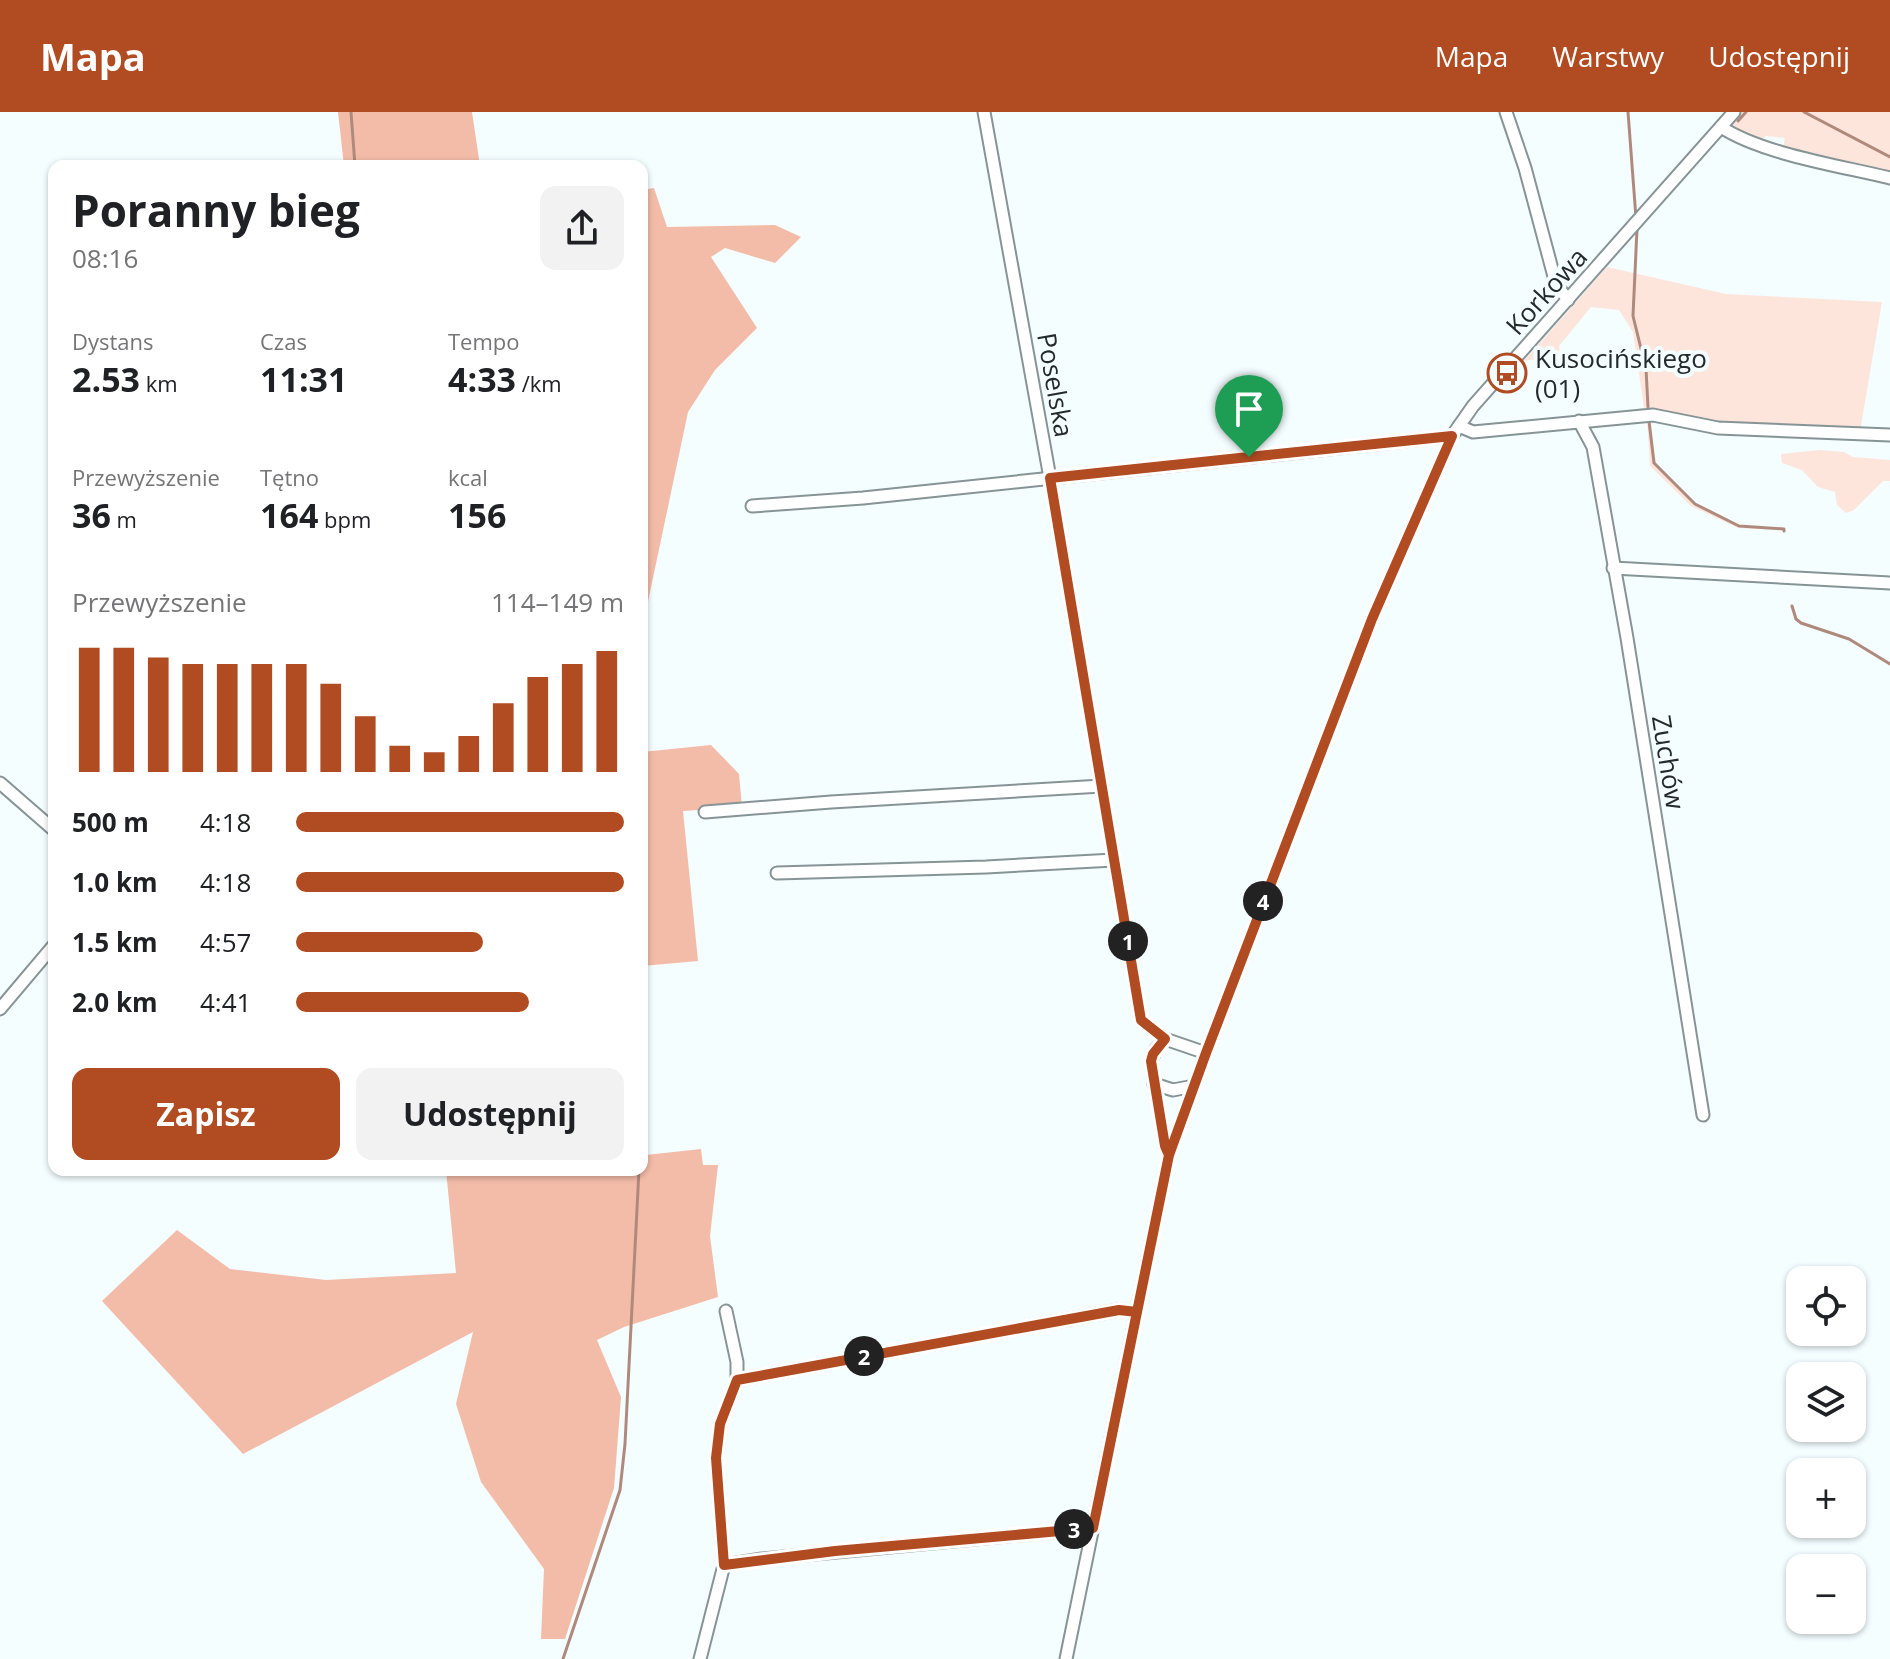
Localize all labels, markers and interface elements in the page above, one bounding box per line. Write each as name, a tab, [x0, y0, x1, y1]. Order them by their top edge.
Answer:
text: Mapa	[40, 30, 146, 82]
text: Mapa	[1435, 37, 1508, 75]
text: Warstwy	[1552, 37, 1664, 75]
text: Udostępnij	[1708, 37, 1850, 75]
text: Poranny bieg	[72, 180, 360, 240]
button: share	[540, 186, 624, 270]
text: 08:16	[72, 240, 138, 276]
street label: Korkowa	[1497, 240, 1595, 342]
text: Dystans	[72, 326, 154, 356]
text: Czas	[260, 326, 307, 356]
text: Tempo	[448, 326, 520, 356]
street label: Poselska	[1029, 330, 1083, 440]
place label: Kusocińskiego (01)	[1535, 340, 1707, 406]
bus stop icon: Kusocińskiego (01)	[1486, 352, 1528, 394]
text: 2.53	[72, 356, 140, 402]
text: 11:31	[260, 356, 347, 402]
text: 4:33	[448, 356, 516, 402]
text: km	[140, 368, 178, 398]
text: /km	[516, 368, 562, 398]
pin	[1215, 375, 1283, 457]
icon: arrive	[1227, 387, 1271, 431]
text: Przewyższenie	[72, 462, 220, 492]
text: Tętno	[260, 462, 319, 492]
text: kcal	[448, 462, 488, 492]
text: 36	[72, 492, 111, 538]
text: 164	[260, 492, 318, 538]
text: 156	[448, 492, 506, 538]
text: m	[111, 504, 137, 534]
text: bpm	[318, 504, 371, 534]
text: Przewyższenie	[72, 584, 247, 620]
text: 114–149 m	[491, 584, 624, 620]
street label: Zuchów	[1644, 712, 1694, 812]
text: 500 m	[72, 804, 149, 840]
text: 4:18	[200, 804, 251, 840]
text: 1.0 km	[72, 864, 158, 900]
text: 4:18	[200, 864, 251, 900]
pin: 4	[1243, 881, 1283, 921]
text: 4	[1257, 886, 1269, 916]
pin: 1	[1108, 921, 1148, 961]
text: 1.5 km	[72, 924, 158, 960]
text: 4:57	[200, 924, 251, 960]
text: 1	[1122, 926, 1134, 956]
text: 2.0 km	[72, 984, 158, 1020]
text: 4:41	[200, 984, 251, 1020]
button: Zapisz	[72, 1068, 340, 1160]
button: Udostępnij	[356, 1068, 624, 1160]
map controls	[1786, 1266, 1866, 1634]
button: locate	[1786, 1266, 1866, 1346]
pin: 2	[844, 1336, 884, 1376]
text: 2	[858, 1341, 870, 1371]
button: layers	[1786, 1362, 1866, 1442]
button: +	[1786, 1458, 1866, 1538]
pin: 3	[1054, 1509, 1094, 1549]
text: 3	[1068, 1514, 1080, 1544]
button: −	[1786, 1554, 1866, 1634]

